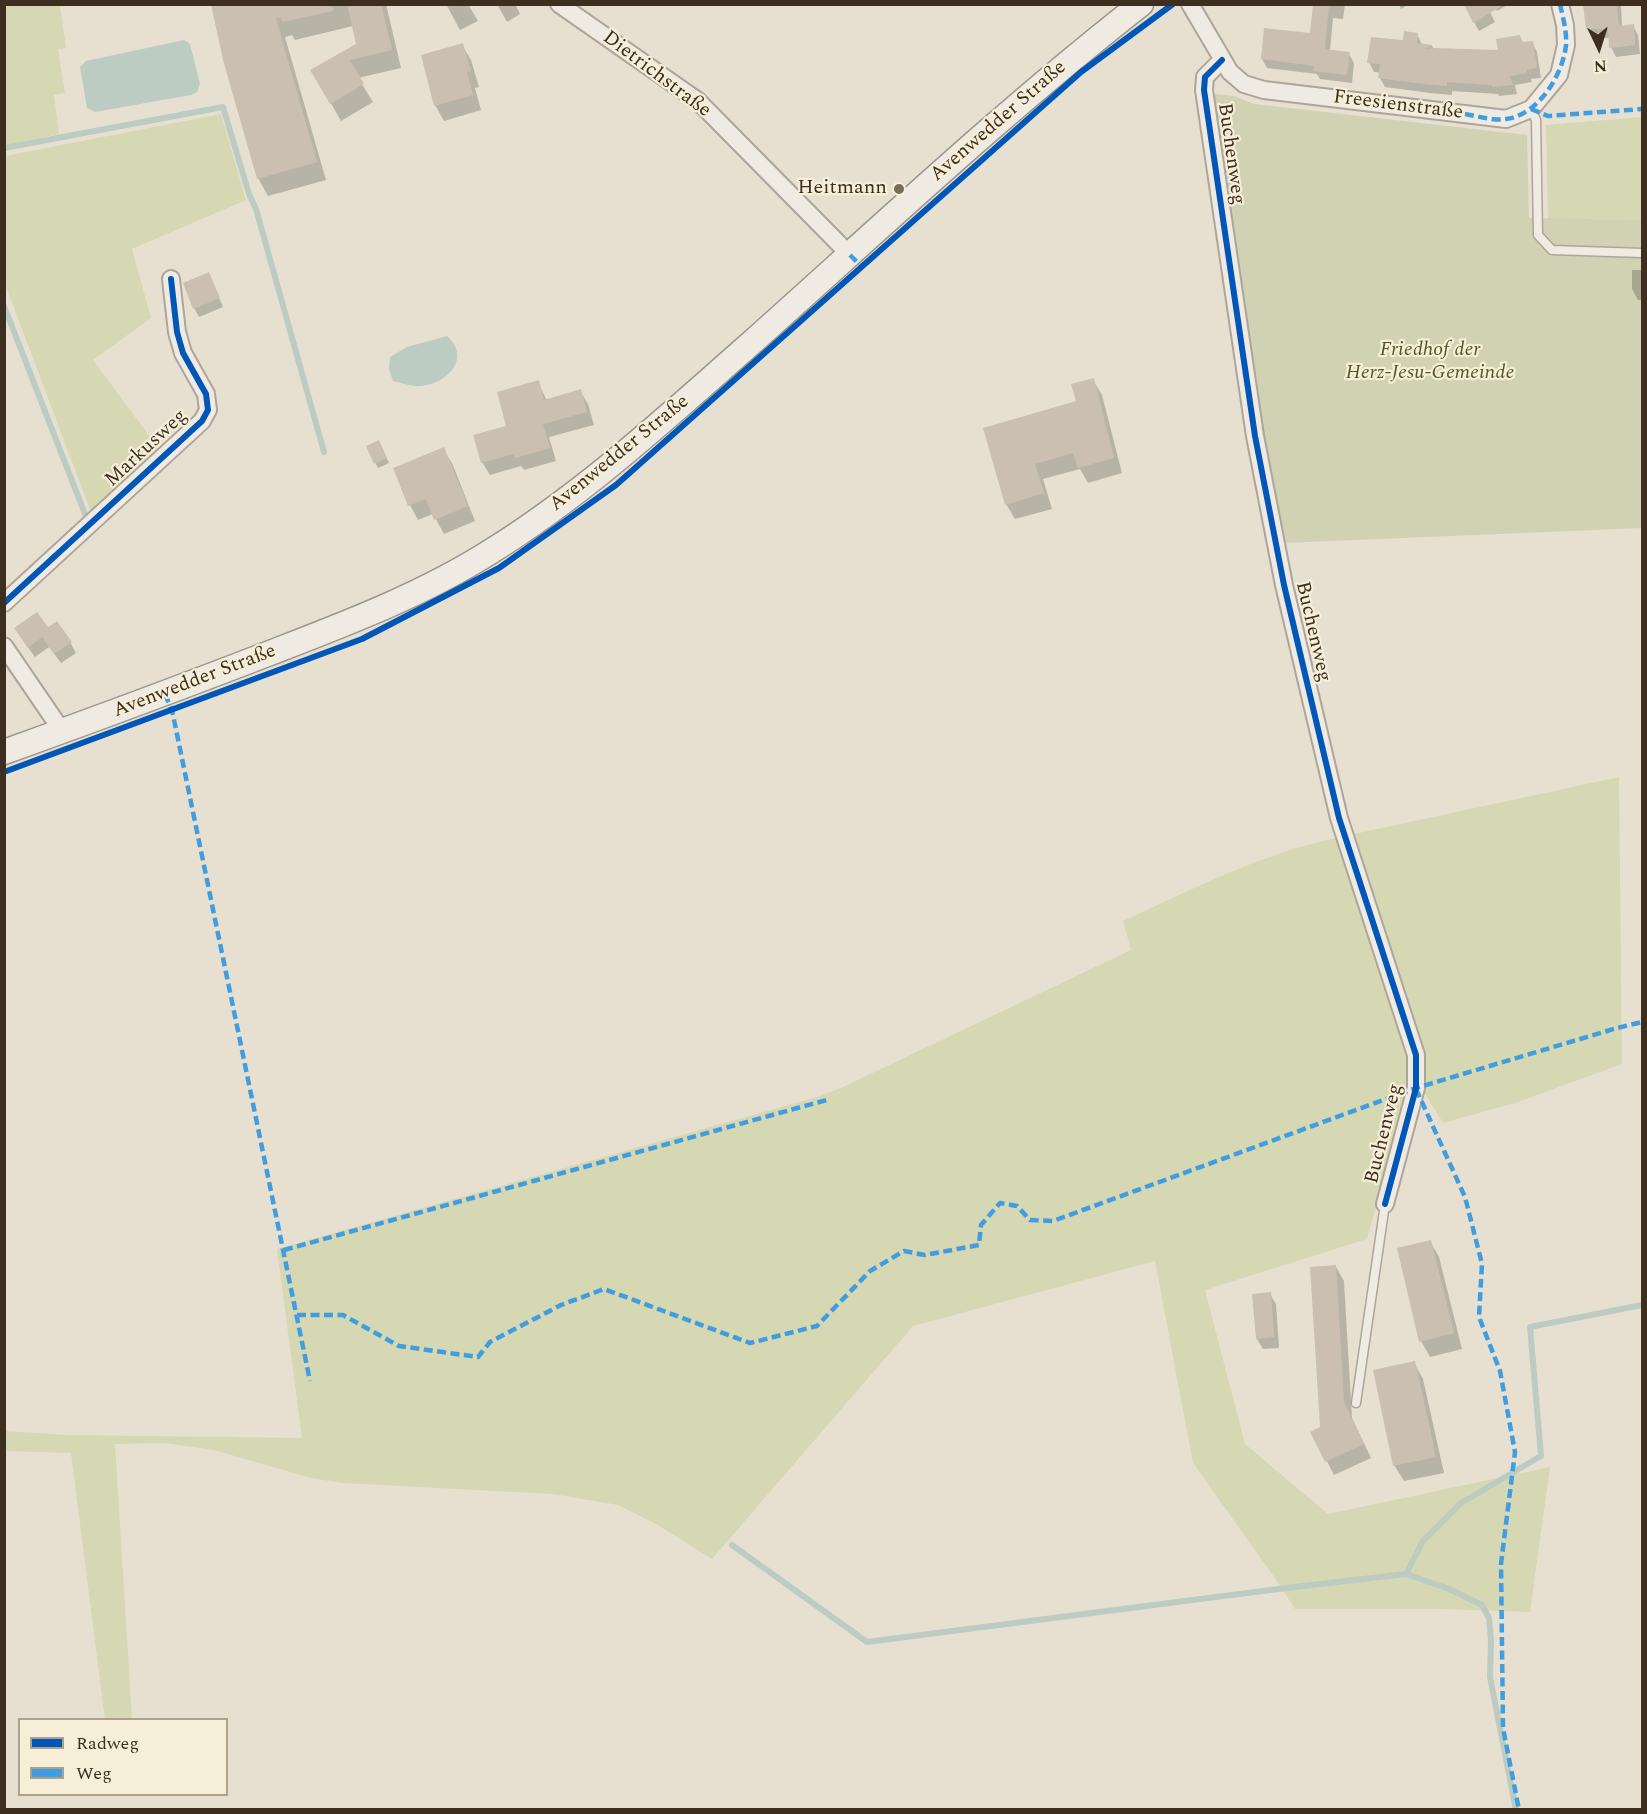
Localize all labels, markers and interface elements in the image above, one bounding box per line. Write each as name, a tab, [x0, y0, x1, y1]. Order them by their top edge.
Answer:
north arrow	[1569, 18, 1629, 78]
street label: Dietrichstraße	[597, 26, 715, 124]
text: N	[1593, 54, 1608, 78]
street label: Avenwedder Straße	[926, 56, 1072, 188]
street label: Freesienstraße	[1332, 86, 1464, 126]
street label: Buchenweg	[1211, 102, 1249, 206]
place label: Heitmann	[797, 177, 887, 201]
marker: Heitmann	[892, 182, 906, 196]
park label: Friedhof der Herz-Jesu-Gemeinde	[1346, 339, 1514, 386]
street label: Avenwedder Straße	[545, 390, 695, 518]
street label: Markusweg	[101, 405, 193, 493]
street label: Buchenweg	[1289, 579, 1335, 685]
street label: Avenwedder Straße	[110, 640, 280, 724]
street label: Buchenweg	[1361, 1081, 1409, 1187]
legend	[18, 1718, 228, 1796]
text: Radweg	[76, 1730, 139, 1757]
text: Weg	[76, 1760, 112, 1787]

